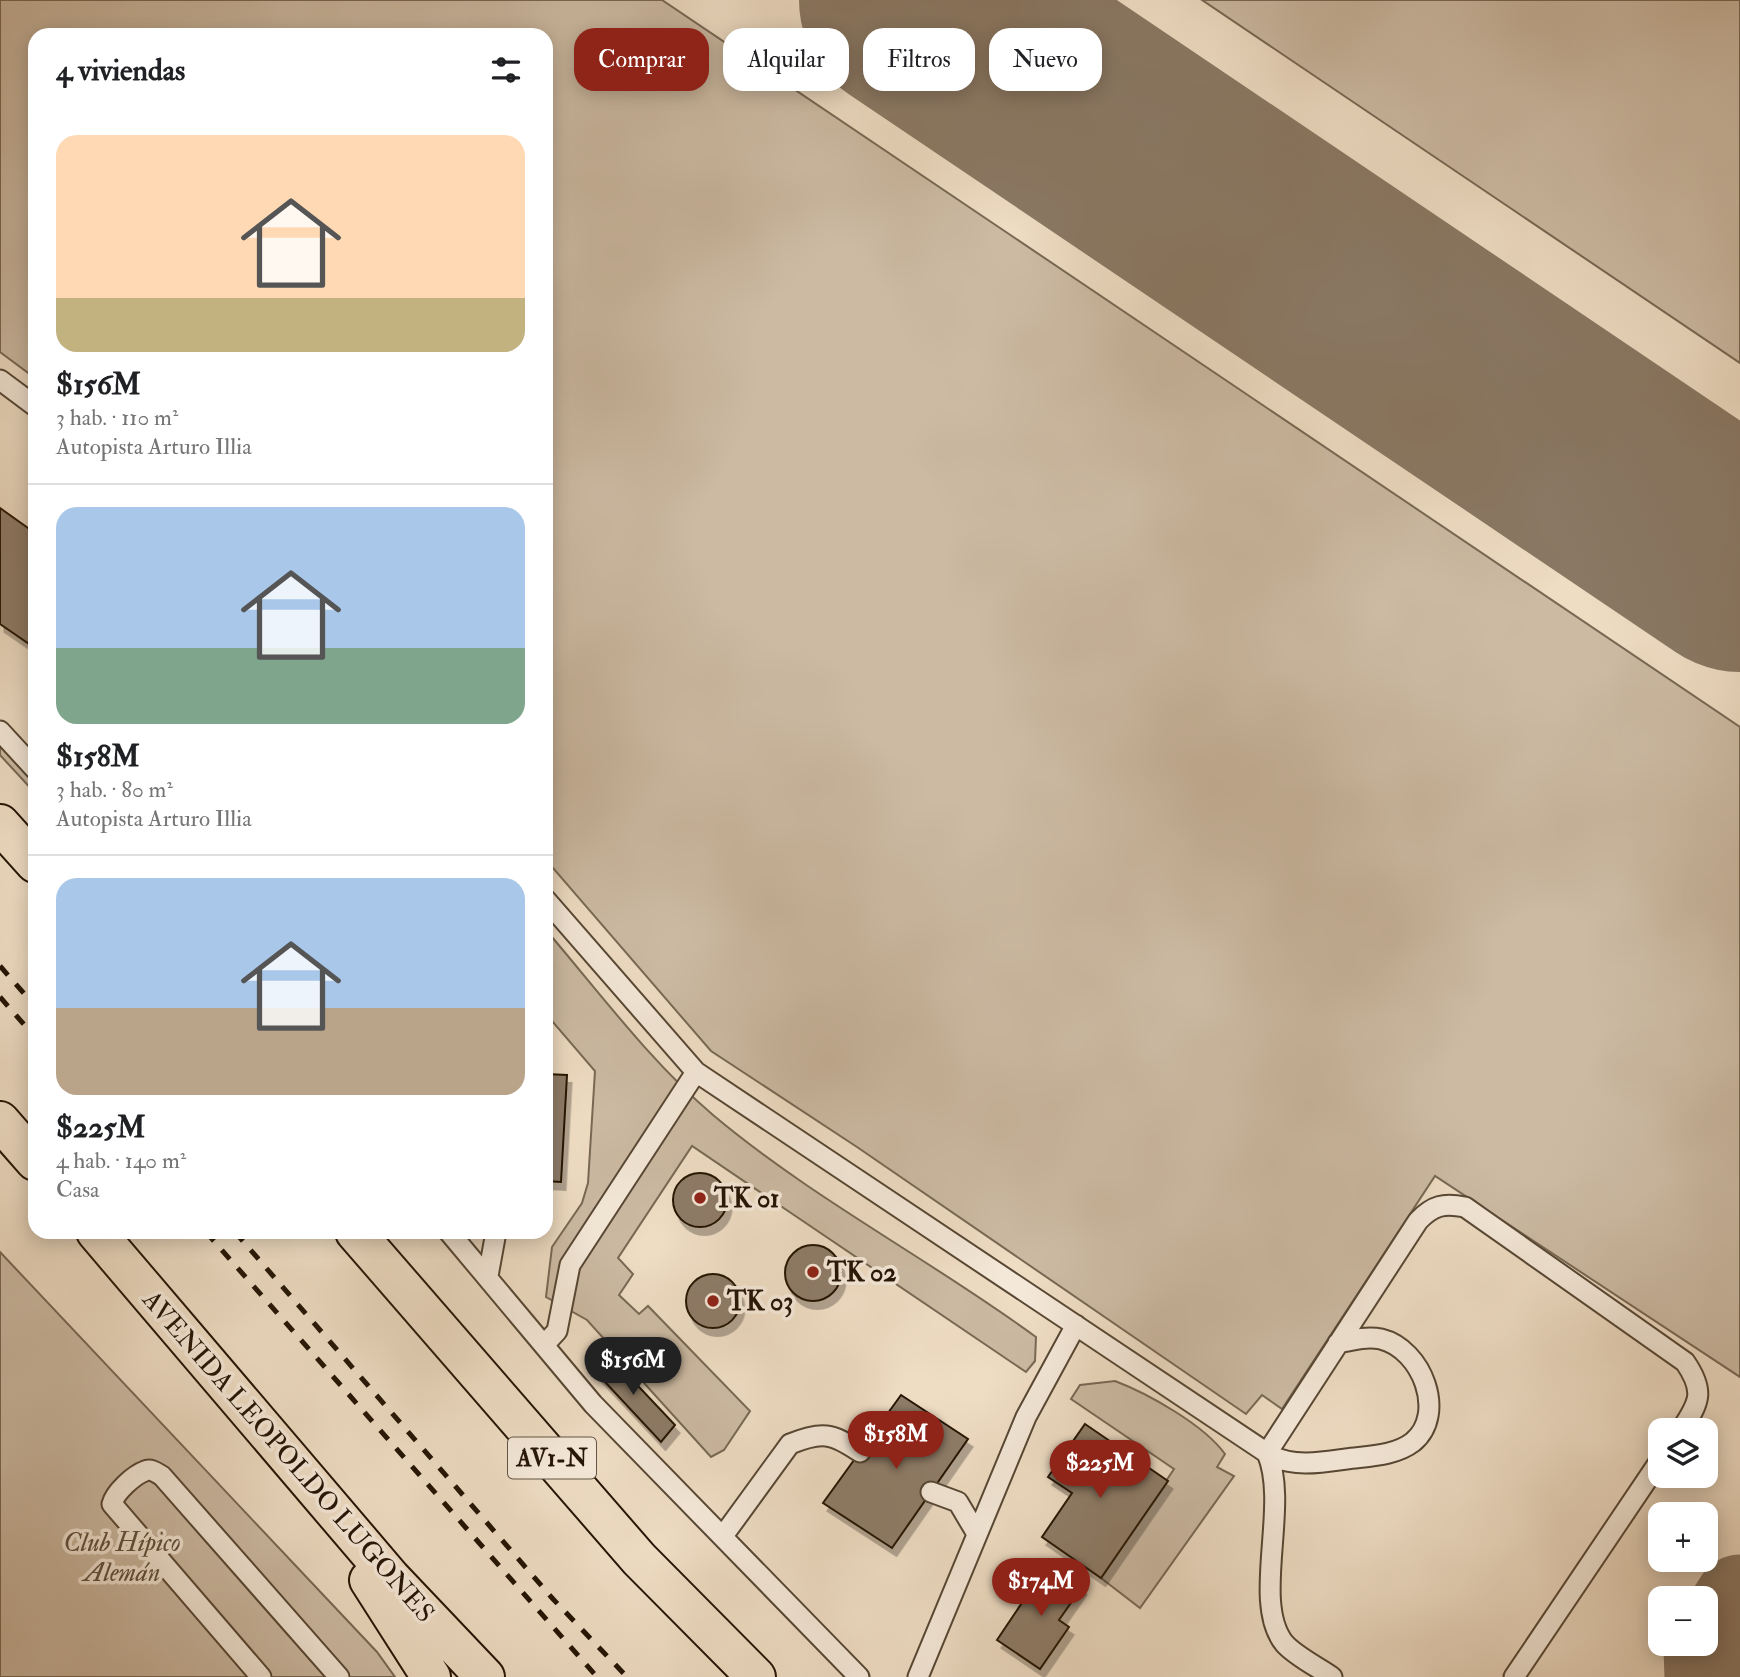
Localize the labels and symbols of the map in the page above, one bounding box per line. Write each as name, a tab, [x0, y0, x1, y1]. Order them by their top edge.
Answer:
place label: TK 01	[713, 1183, 779, 1215]
marker: TK 01	[692, 1190, 708, 1206]
place label: TK 02	[826, 1257, 896, 1289]
marker: TK 02	[805, 1264, 821, 1280]
street label: AVENIDA LEOPOLDO LUGONES	[135, 1284, 441, 1629]
place label: TK 03	[726, 1286, 793, 1318]
marker: TK 03	[705, 1293, 721, 1309]
pin: $156M	[584, 1338, 682, 1397]
pin: $158M	[847, 1412, 945, 1471]
road number: AV1-N	[508, 1438, 596, 1478]
pin: $225M	[1051, 1440, 1149, 1500]
park label: Club Hípico Alemán	[63, 1527, 181, 1589]
pin: $174M	[992, 1558, 1090, 1618]

